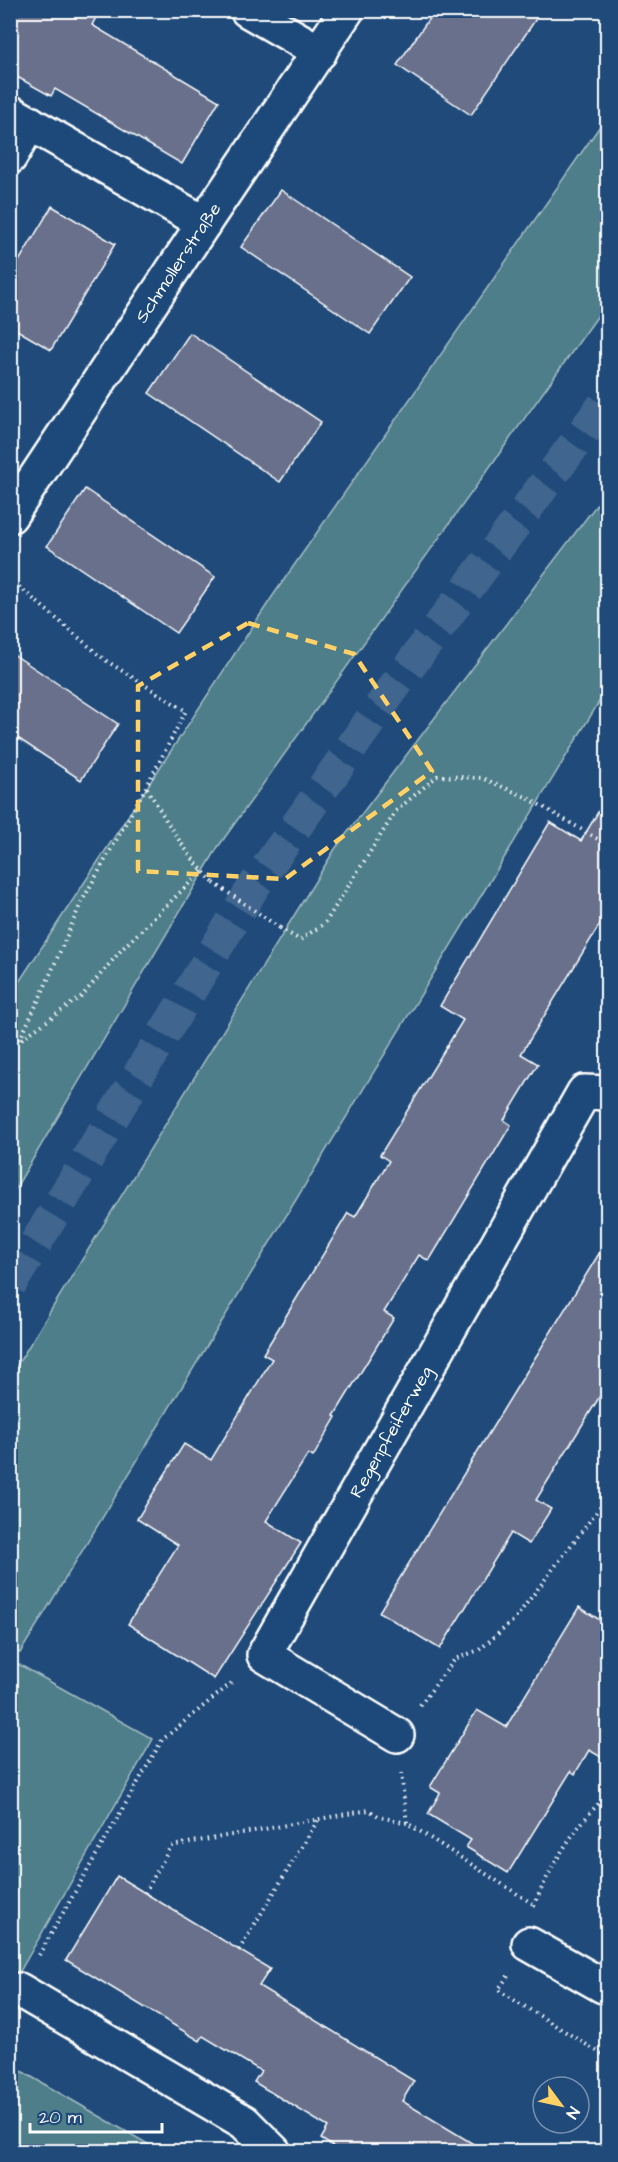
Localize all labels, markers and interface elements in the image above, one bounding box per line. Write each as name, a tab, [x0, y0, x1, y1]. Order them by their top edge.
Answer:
street label: Schmollerstraße	[129, 197, 227, 328]
street label: Regenpfeiferweg	[344, 1361, 439, 1502]
north arrow	[531, 2075, 591, 2135]
scale bar	[30, 2096, 162, 2134]
text: N	[561, 2102, 585, 2123]
text: 20 m	[39, 2105, 82, 2130]

